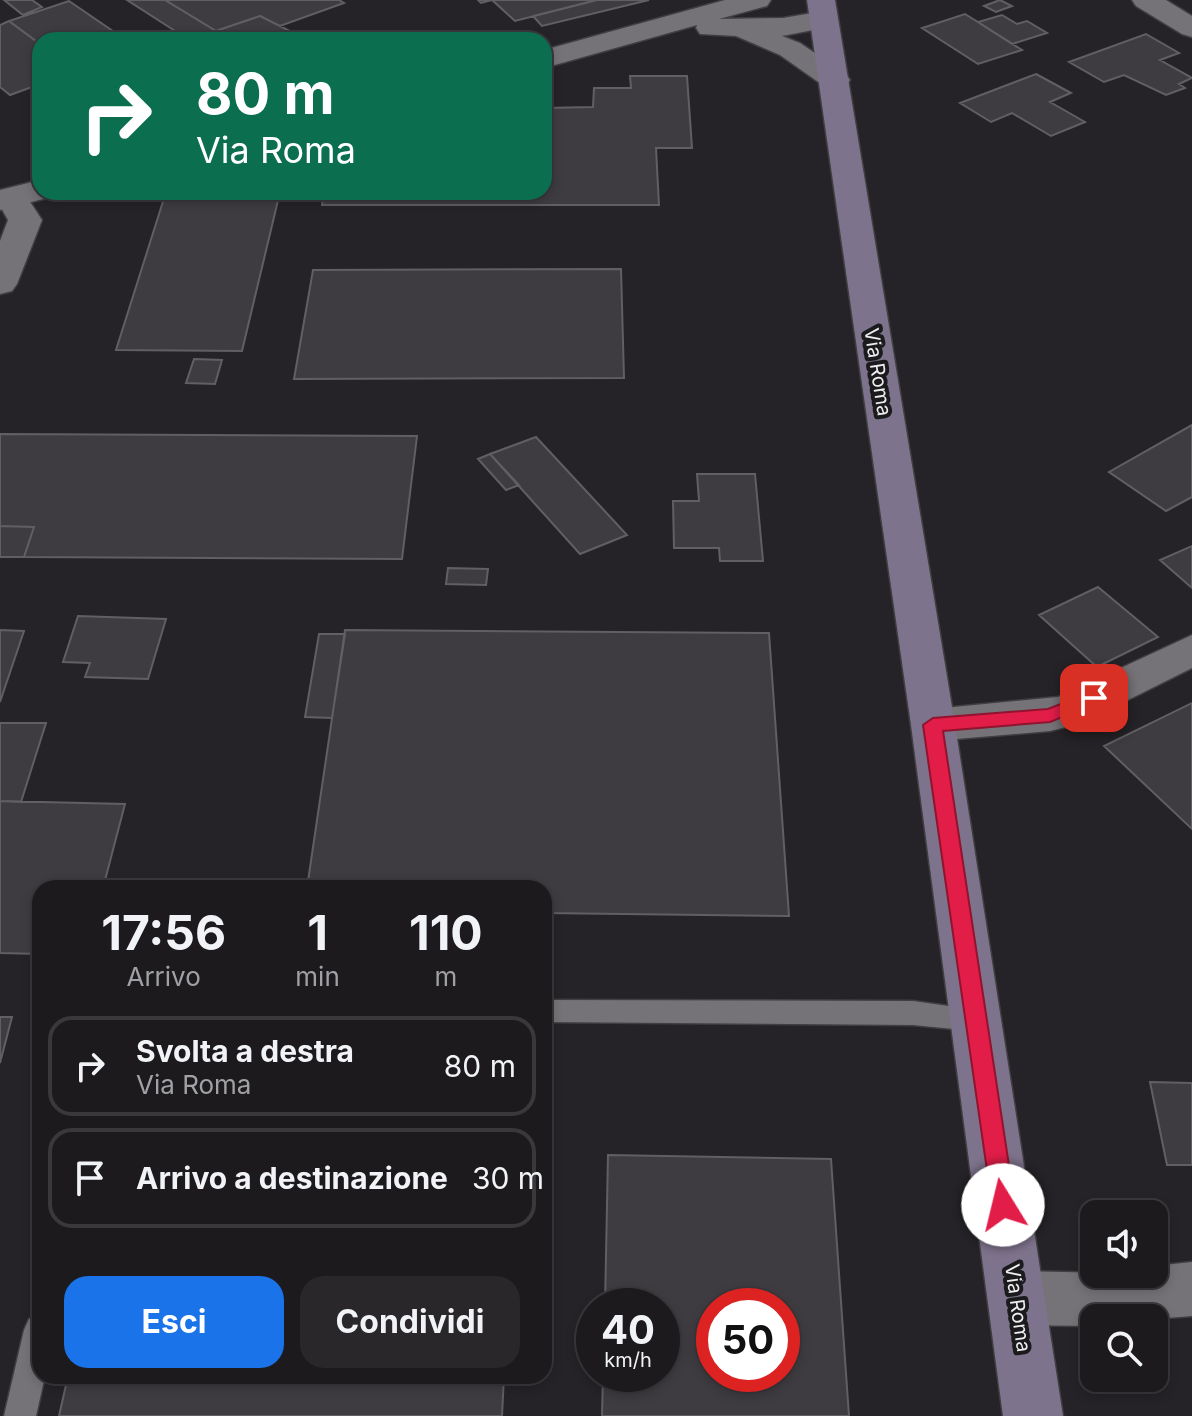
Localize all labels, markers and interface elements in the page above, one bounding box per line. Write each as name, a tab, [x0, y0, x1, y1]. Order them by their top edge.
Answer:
text: 80 m	[196, 60, 335, 128]
icon: right	[64, 64, 168, 168]
text: Via Roma	[196, 128, 356, 172]
street label: Via Roma	[859, 326, 897, 418]
pin	[1060, 664, 1128, 732]
icon: arrive	[1072, 676, 1116, 720]
text: 17:56	[101, 903, 226, 962]
text: 1	[307, 903, 328, 962]
text: 110	[409, 903, 483, 962]
text: Arrivo	[126, 961, 201, 992]
text: min	[295, 961, 340, 992]
text: m	[434, 961, 457, 992]
text: Svolta a destra	[136, 1033, 354, 1069]
icon: right	[68, 1044, 112, 1088]
text: 80 m	[444, 1048, 516, 1084]
text: Via Roma	[136, 1069, 251, 1100]
icon: arrive	[68, 1156, 112, 1200]
text: Arrivo a destinazione	[136, 1160, 448, 1196]
text: 30 m	[472, 1160, 544, 1196]
position arrow	[961, 1163, 1045, 1247]
map controls	[1080, 1200, 1168, 1392]
button: sound	[1080, 1200, 1168, 1288]
street label: Via Roma	[1000, 1262, 1036, 1354]
button: Esci	[64, 1276, 284, 1368]
button: Condividi	[300, 1276, 520, 1368]
speed limit sign: 50	[696, 1288, 800, 1392]
button: search	[1080, 1304, 1168, 1392]
text: 40	[601, 1305, 655, 1354]
text: km/h	[604, 1348, 652, 1372]

